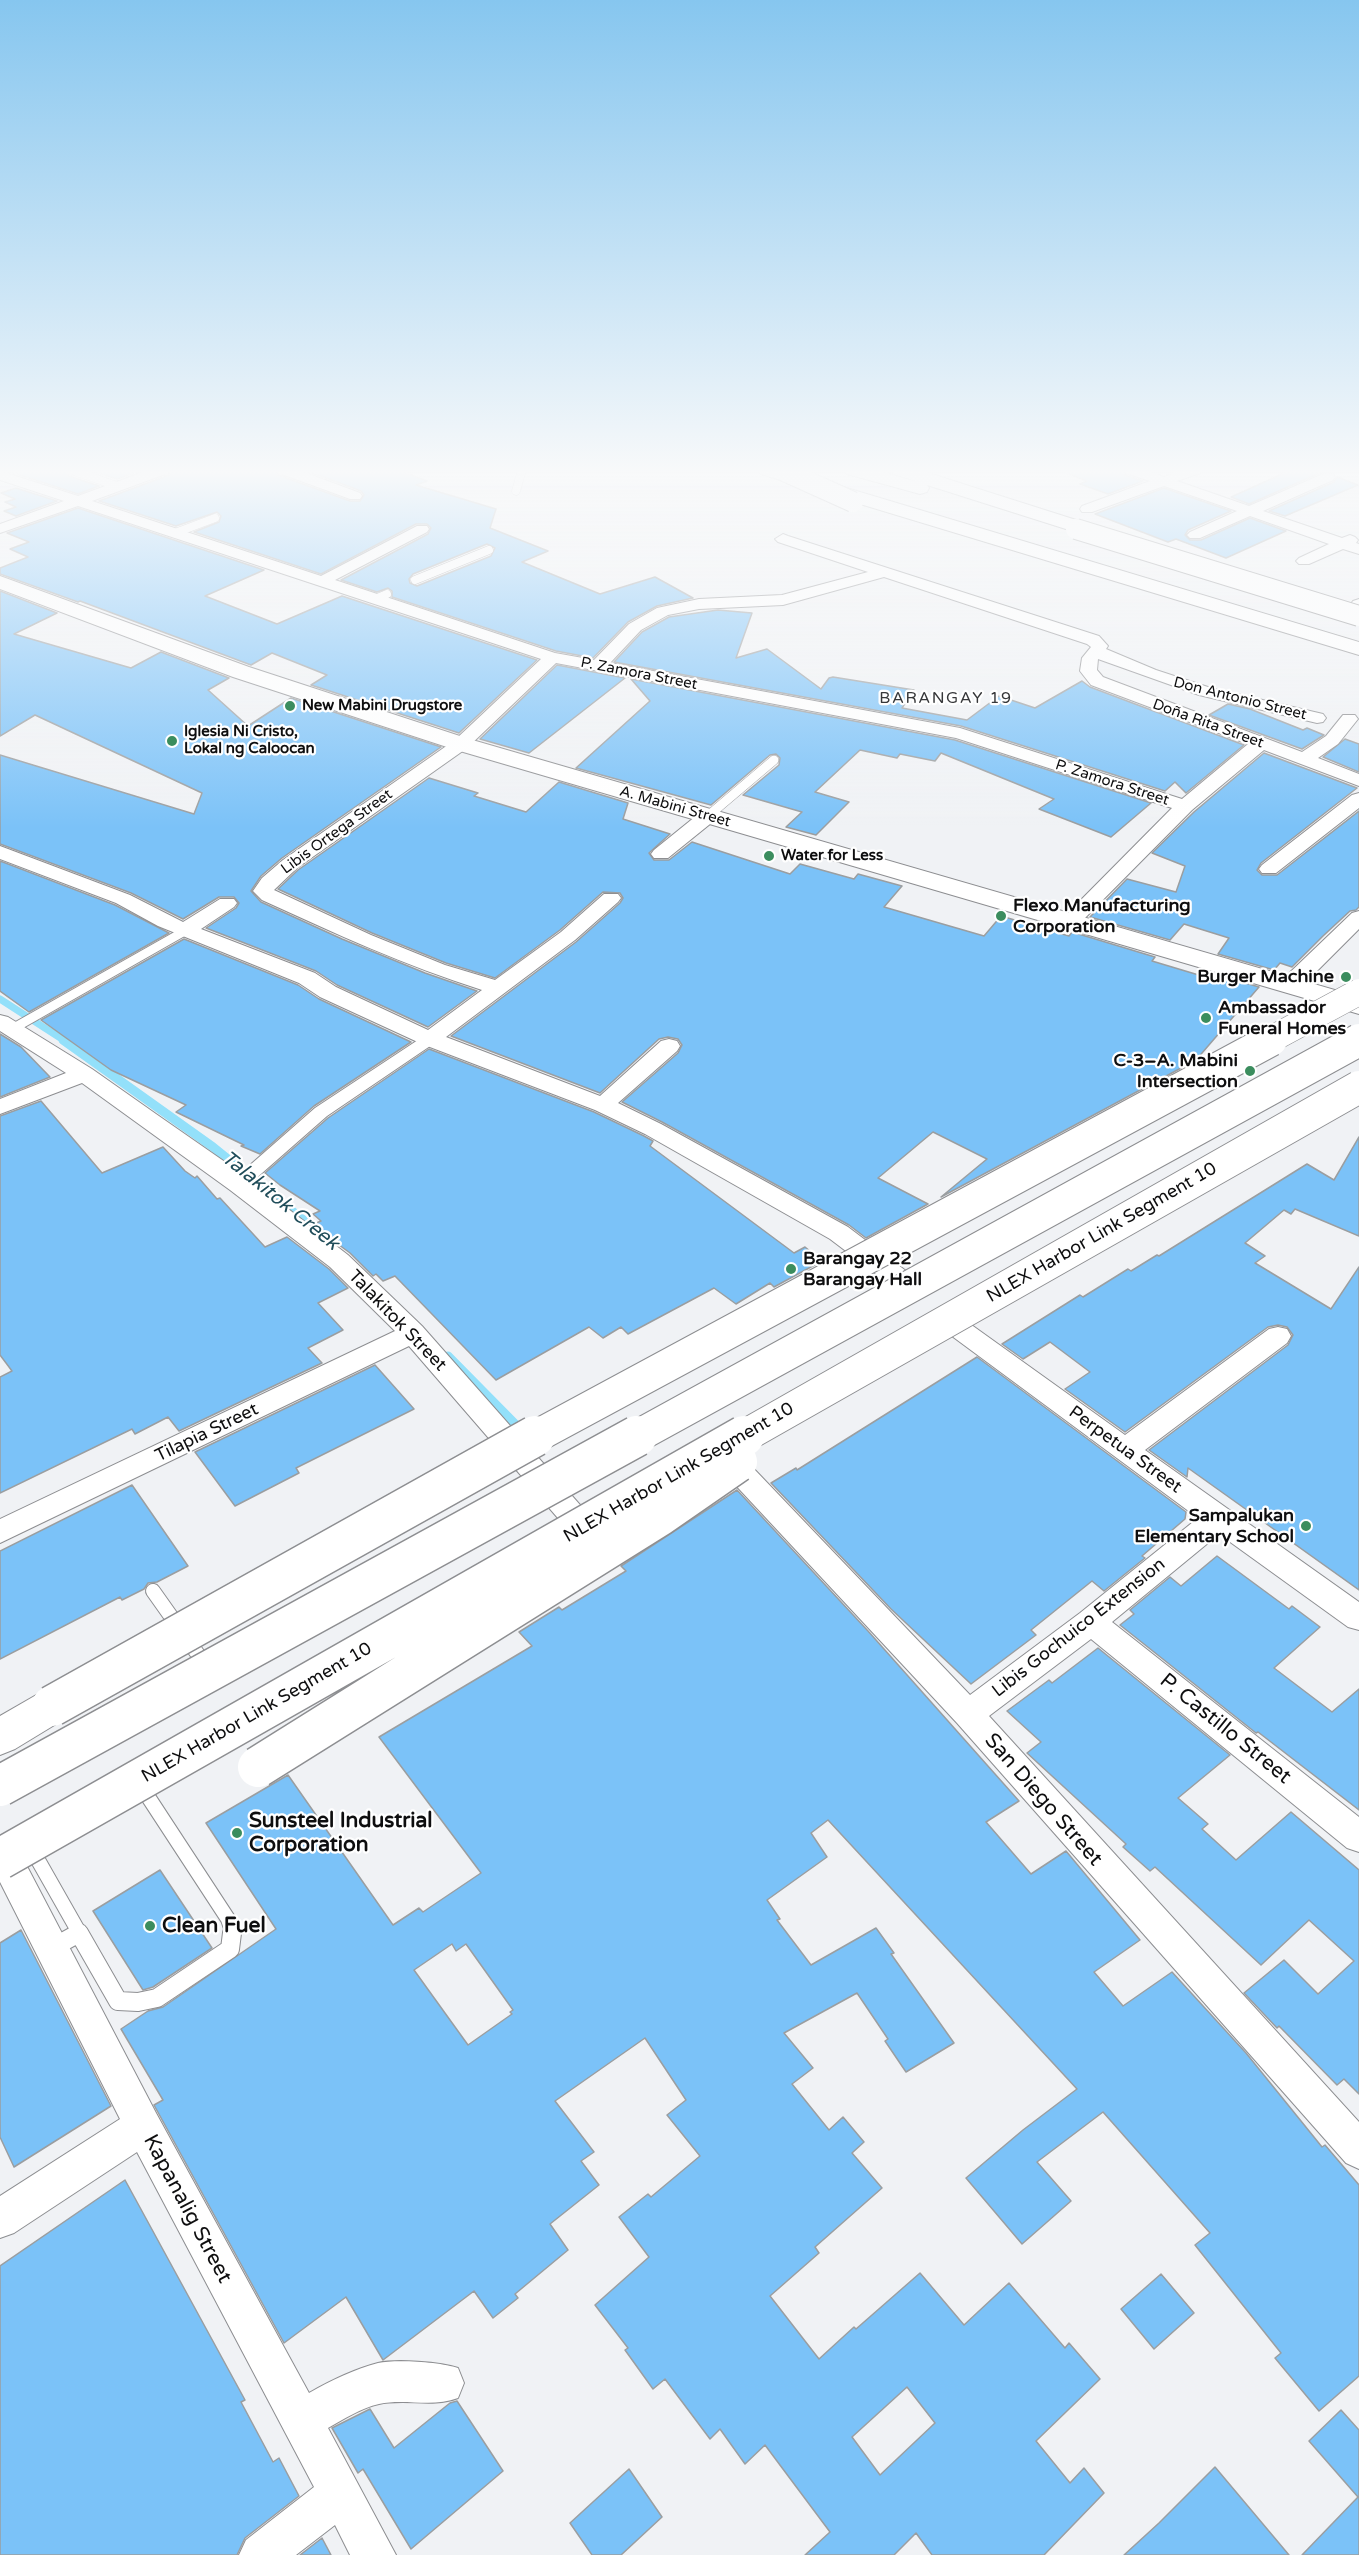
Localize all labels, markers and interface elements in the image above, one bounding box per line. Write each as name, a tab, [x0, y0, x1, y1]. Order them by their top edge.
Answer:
street label: P. Zamora Street	[579, 654, 699, 694]
street label: Don Antonio Street	[1172, 674, 1308, 724]
district label: BARANGAY 19	[879, 689, 1013, 709]
street label: Doña Rita Street	[1150, 696, 1266, 752]
place label: New Mabini Drugstore	[302, 697, 462, 715]
marker: New Mabini Drugstore	[283, 699, 297, 713]
place label: Iglesia Ni Cristo, Lokal ng Caloocan	[184, 723, 315, 758]
marker: Iglesia Ni Cristo, Lokal ng Caloocan	[165, 734, 179, 748]
street label: P. Zamora Street	[1053, 756, 1171, 810]
street label: A. Mabini Street	[617, 783, 733, 831]
street label: Libis Ortega Street	[278, 786, 396, 878]
place label: Water for Less	[781, 847, 883, 865]
marker: Water for Less	[762, 849, 776, 863]
place label: Flexo Manufacturing Corporation	[1013, 895, 1191, 938]
marker: Flexo Manufacturing Corporation	[994, 909, 1008, 923]
place label: Burger Machine	[1197, 966, 1334, 988]
marker: Burger Machine	[1339, 970, 1353, 984]
place label: Ambassador Funeral Homes	[1218, 997, 1346, 1040]
marker: Ambassador Funeral Homes	[1199, 1011, 1213, 1025]
place label: C-3–A. Mabini Intersection	[1114, 1050, 1238, 1092]
marker: C-3–A. Mabini Intersection	[1243, 1064, 1257, 1078]
water label: Talakitok Creek	[216, 1146, 344, 1256]
street label: NLEX Harbor Link Segment 10	[983, 1158, 1221, 1308]
place label: Barangay 22 Barangay Hall	[803, 1248, 922, 1290]
marker: Barangay 22 Barangay Hall	[784, 1262, 798, 1276]
street label: Talakitok Street	[343, 1266, 451, 1376]
street label: NLEX Harbor Link Segment 10	[560, 1398, 798, 1548]
street label: Tilapia Street	[152, 1399, 262, 1467]
street label: Perpetua Street	[1064, 1402, 1186, 1498]
place label: Sampalukan Elementary School	[1134, 1505, 1294, 1547]
marker: Sampalukan Elementary School	[1299, 1519, 1313, 1533]
street label: Libis Gochuico Extension	[988, 1554, 1170, 1702]
street label: NLEX Harbor Link Segment 10	[138, 1638, 376, 1788]
street label: P. Castillo Street	[1154, 1668, 1296, 1790]
street label: San Diego Street	[979, 1729, 1107, 1871]
place label: Sunsteel Industrial Corporation	[249, 1808, 433, 1858]
marker: Sunsteel Industrial Corporation	[230, 1826, 244, 1840]
place label: Clean Fuel	[162, 1913, 266, 1939]
marker: Clean Fuel	[143, 1919, 157, 1933]
street label: Kapanalig Street	[137, 2130, 237, 2288]

